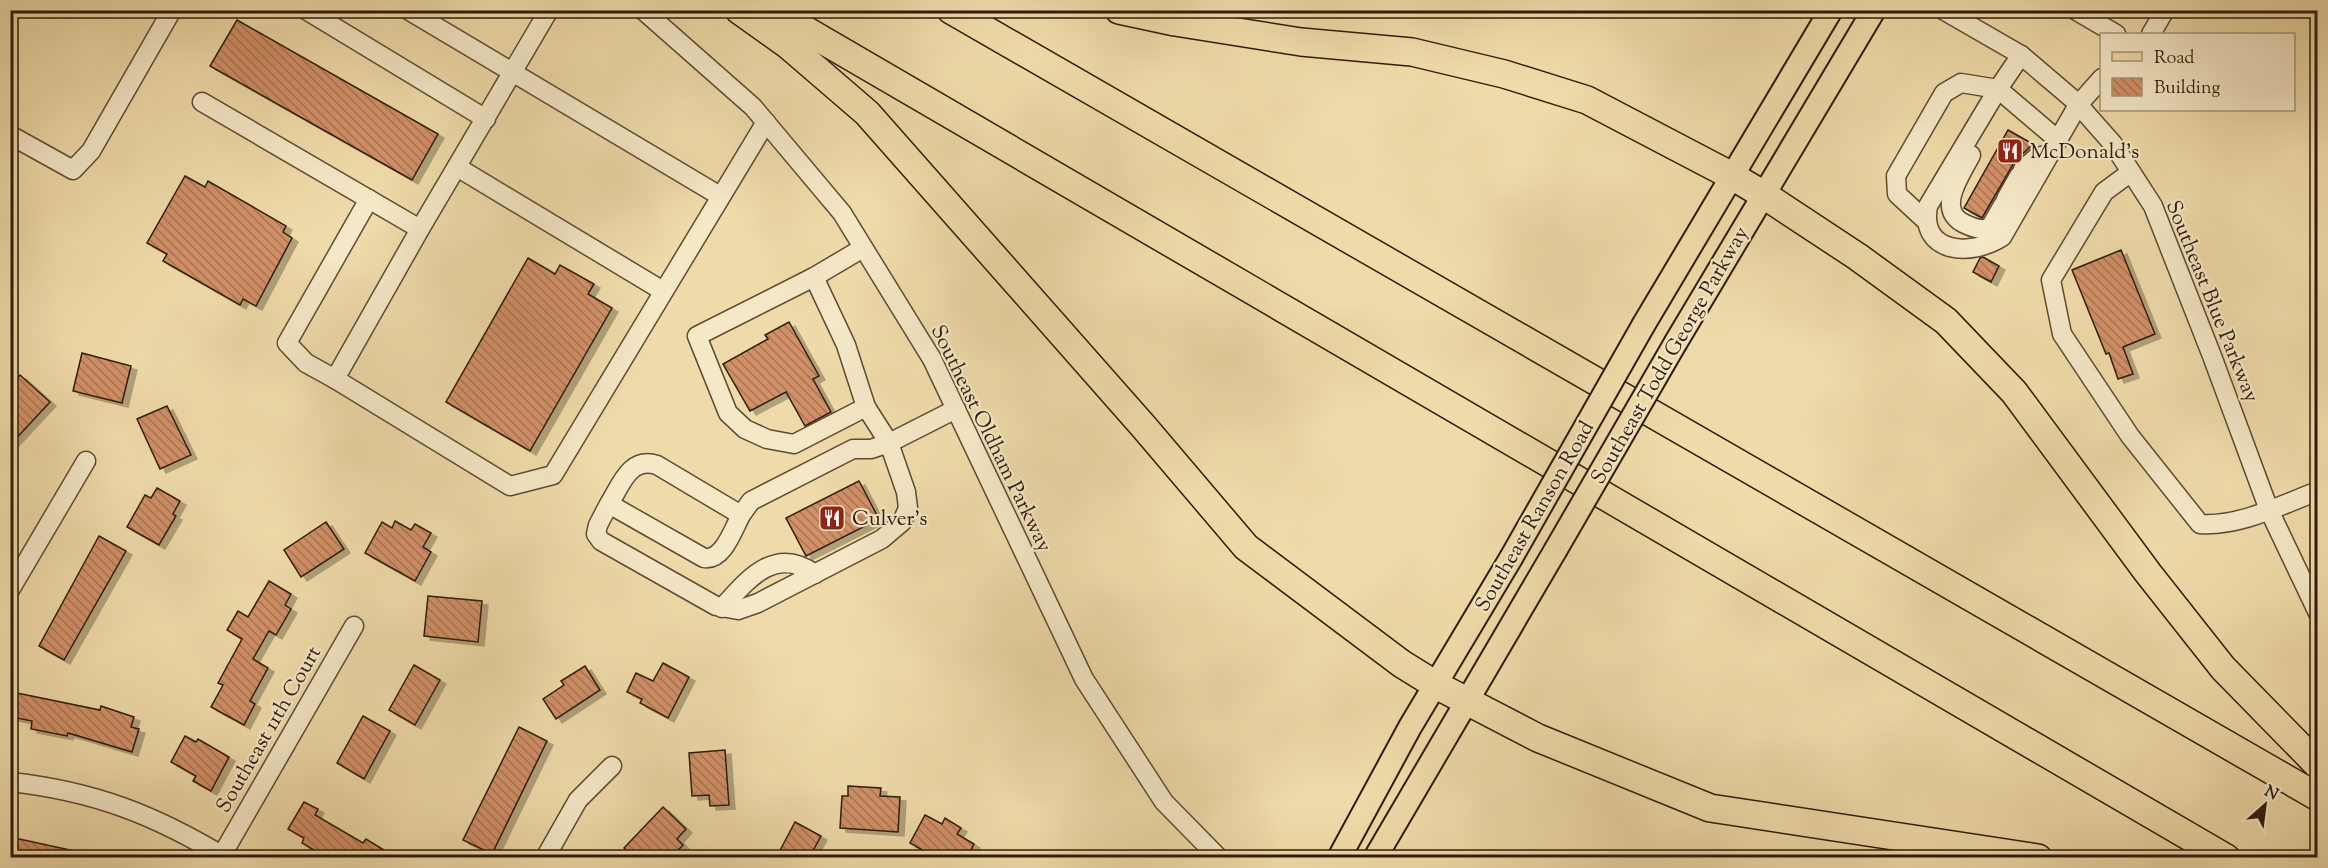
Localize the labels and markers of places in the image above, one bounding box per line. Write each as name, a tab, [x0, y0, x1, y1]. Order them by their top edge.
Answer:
restaurant icon: McDonald's	[1995, 136, 2025, 166]
place label: McDonald's	[2030, 138, 2139, 168]
restaurant icon: Culver's	[817, 503, 847, 533]
place label: Culver's	[852, 505, 928, 535]

